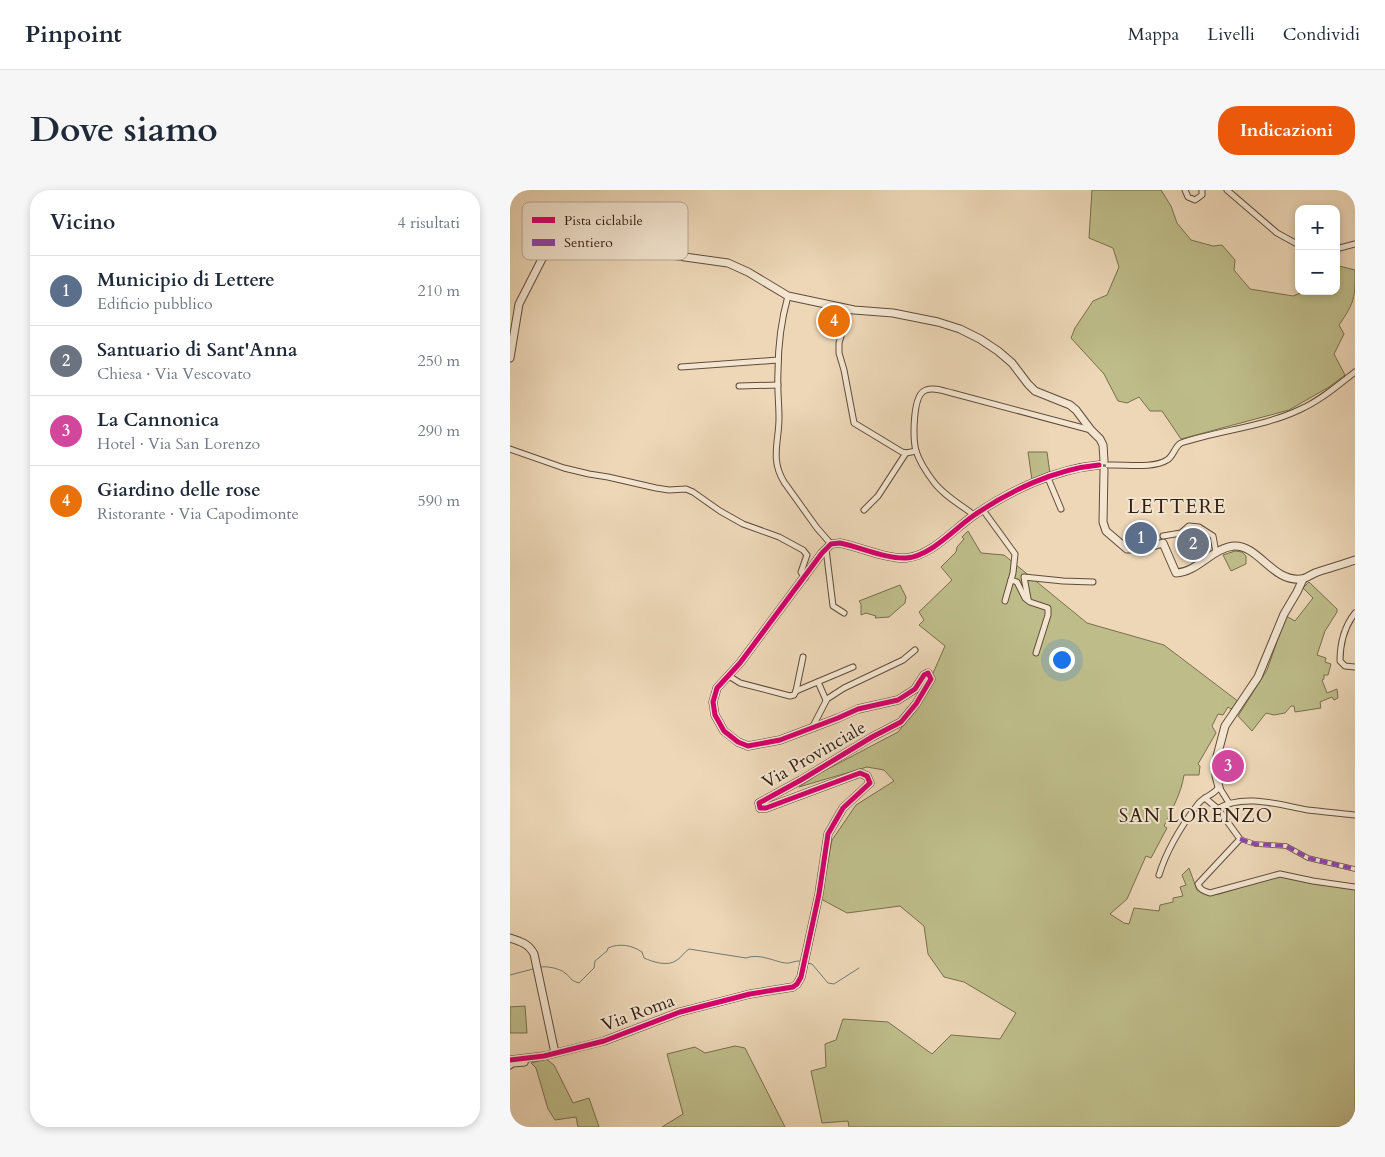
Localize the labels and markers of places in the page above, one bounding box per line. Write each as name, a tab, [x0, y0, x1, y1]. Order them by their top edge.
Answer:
pin: 4	[818, 302, 850, 340]
pin: 1	[1125, 519, 1157, 557]
pin: 2	[1177, 525, 1209, 563]
pin: 3	[1212, 747, 1244, 785]

